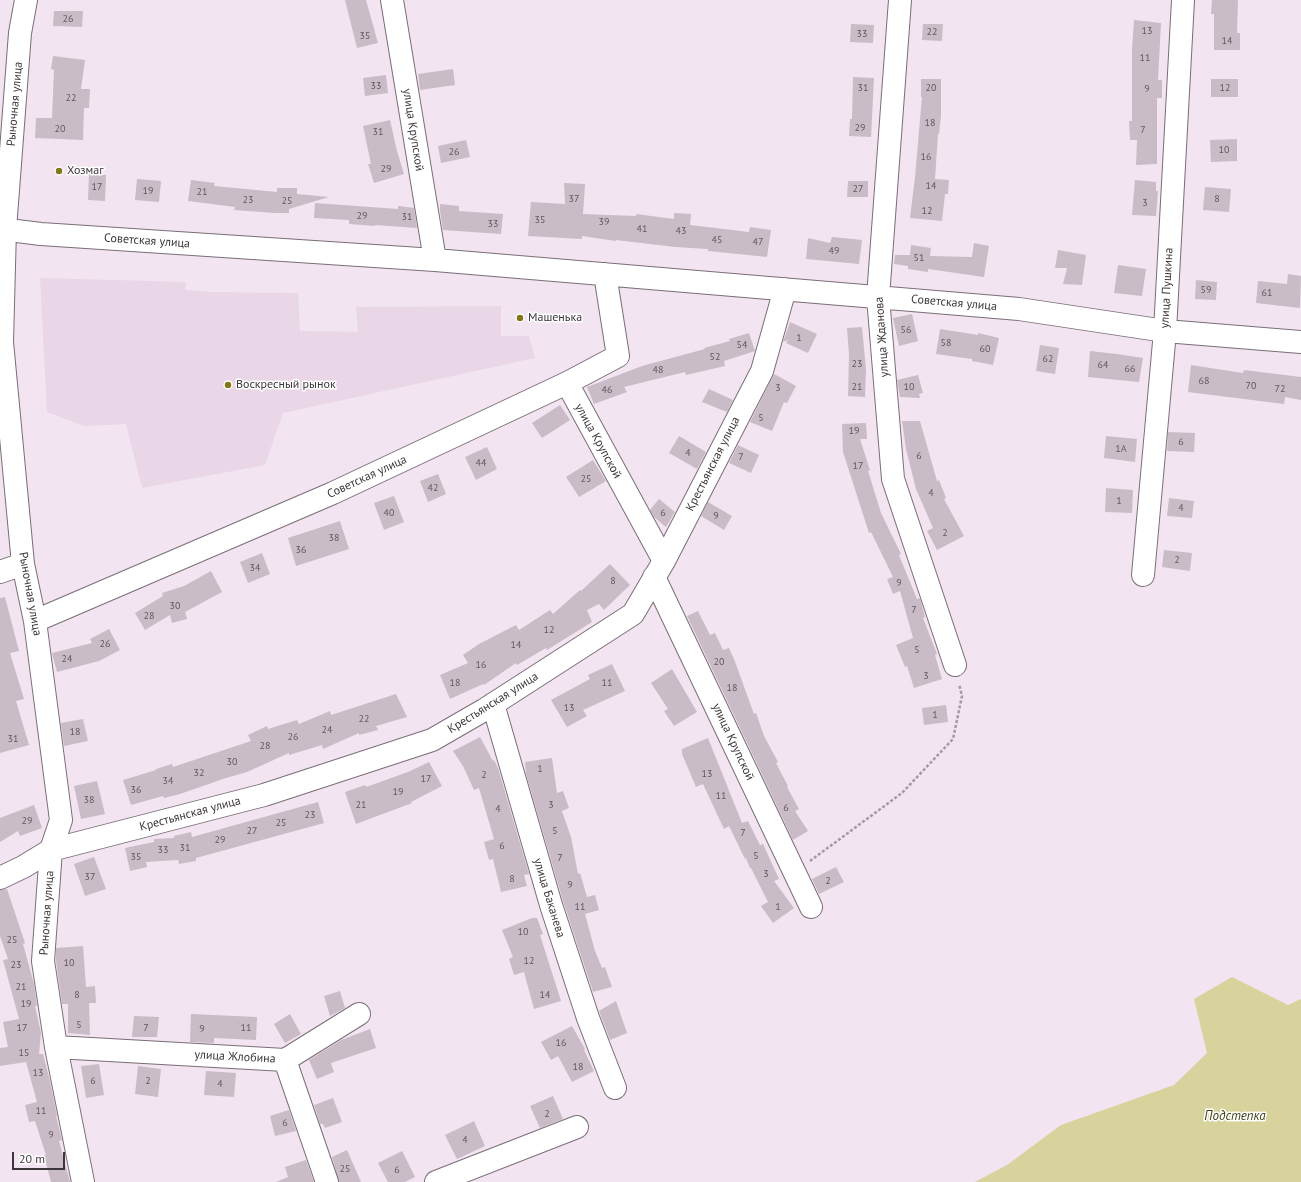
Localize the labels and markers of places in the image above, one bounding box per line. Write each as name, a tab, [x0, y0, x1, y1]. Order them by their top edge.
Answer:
place label: Хозмаг	[67, 164, 104, 178]
marker: Хозмаг	[54, 166, 64, 176]
place label: Машенька	[528, 311, 582, 325]
marker: Машенька	[515, 313, 525, 323]
place label: Воскресный рынок	[236, 378, 336, 392]
marker: Воскресный рынок	[223, 380, 233, 390]

